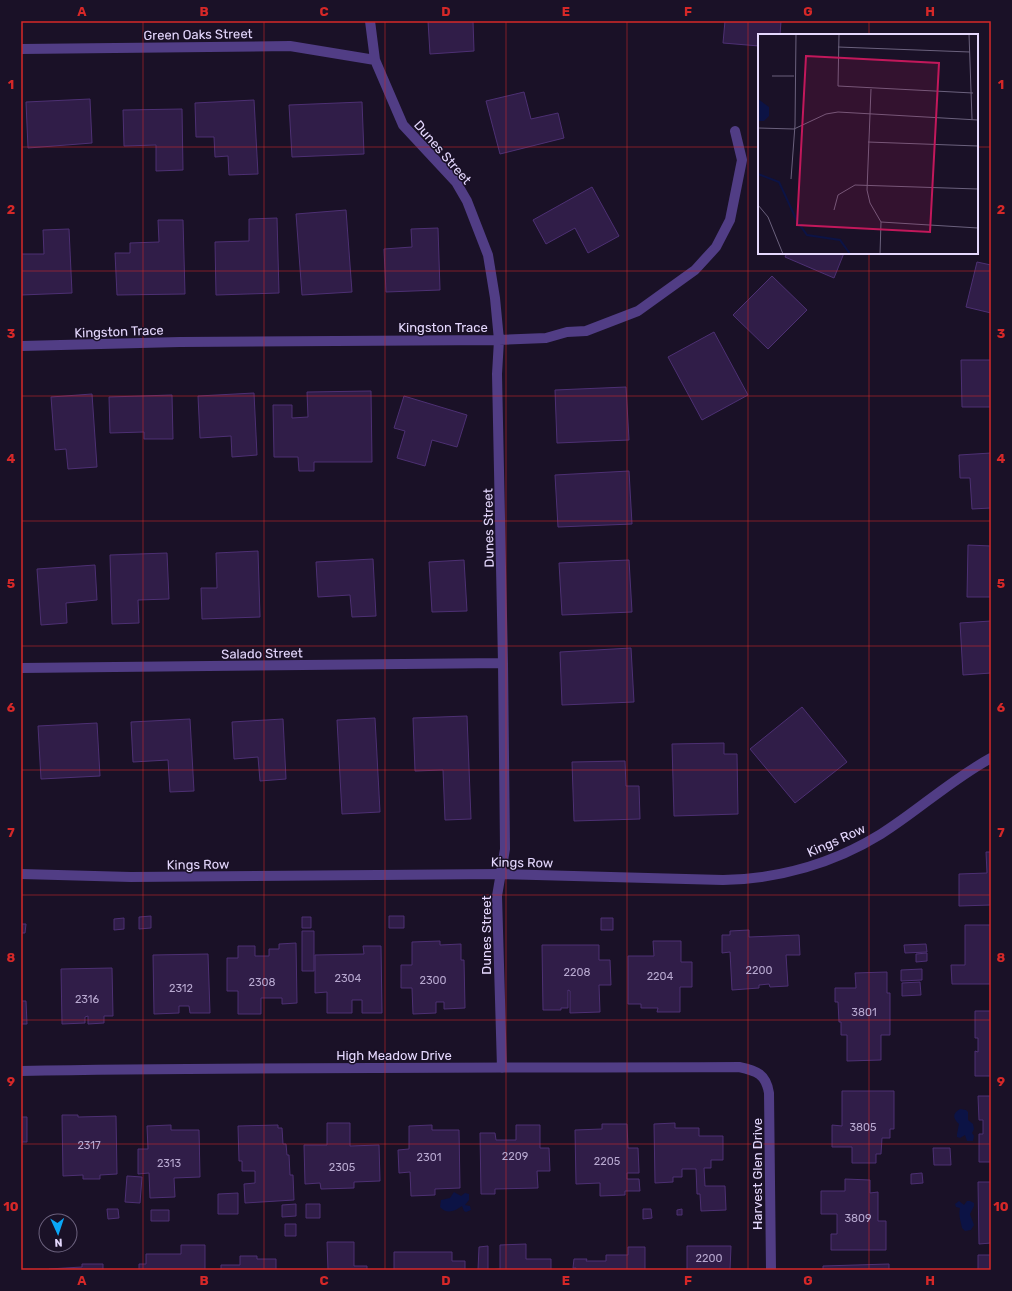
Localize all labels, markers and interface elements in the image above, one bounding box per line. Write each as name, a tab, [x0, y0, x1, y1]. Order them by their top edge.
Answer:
text: A	[77, 4, 87, 19]
text: B	[199, 4, 209, 19]
text: C	[319, 4, 329, 19]
text: D	[441, 4, 451, 19]
text: E	[562, 4, 570, 19]
text: F	[684, 4, 692, 19]
text: G	[803, 4, 813, 19]
text: H	[925, 4, 935, 19]
street label: Green Oaks Street	[143, 26, 253, 43]
inset map	[758, 34, 978, 254]
text: 1	[8, 77, 14, 92]
text: 1	[998, 77, 1004, 92]
street label: Dunes Street	[411, 117, 474, 187]
text: 2	[7, 202, 15, 217]
text: 2	[997, 202, 1005, 217]
street label: Kingston Trace	[398, 320, 488, 336]
street label: Kingston Trace	[74, 322, 164, 342]
text: 3	[7, 326, 16, 341]
text: 3	[997, 326, 1006, 341]
text: 4	[7, 451, 16, 466]
text: 4	[997, 451, 1006, 466]
street label: Dunes Street	[480, 488, 497, 568]
text: 5	[7, 576, 15, 591]
text: 5	[997, 576, 1005, 591]
street label: Salado Street	[221, 645, 303, 662]
text: 6	[7, 700, 16, 715]
text: 6	[997, 700, 1006, 715]
street label: Kings Row	[805, 821, 868, 861]
text: 7	[7, 825, 15, 840]
text: 7	[997, 825, 1005, 840]
street label: Kings Row	[491, 854, 553, 872]
street label: Kings Row	[167, 856, 229, 874]
street label: Dunes Street	[479, 895, 494, 975]
text: 8	[7, 950, 16, 965]
text: 8	[997, 950, 1006, 965]
house number: 2200	[746, 964, 772, 977]
house number: 2208	[564, 966, 590, 979]
house number: 2204	[647, 970, 674, 983]
house number: 2304	[335, 972, 362, 985]
house number: 2300	[419, 974, 447, 987]
house number: 2308	[248, 976, 276, 989]
house number: 2312	[169, 982, 193, 995]
house number: 2316	[75, 993, 99, 1006]
house number: 3801	[851, 1006, 877, 1019]
street label: High Meadow Drive	[336, 1048, 452, 1064]
text: 9	[7, 1074, 15, 1089]
text: 9	[997, 1074, 1005, 1089]
street label: Harvest Glen Drive	[750, 1118, 765, 1230]
house number: 3805	[849, 1121, 877, 1134]
house number: 2317	[77, 1139, 101, 1152]
house number: 2209	[502, 1150, 528, 1163]
house number: 2301	[417, 1151, 441, 1164]
house number: 2205	[594, 1155, 621, 1168]
house number: 2313	[157, 1157, 181, 1170]
house number: 2305	[329, 1161, 356, 1174]
text: 10	[3, 1199, 19, 1214]
text: 10	[993, 1199, 1009, 1214]
house number: 3809	[844, 1212, 872, 1225]
north arrow	[38, 1213, 78, 1253]
text: N	[54, 1236, 63, 1249]
house number: 2200	[696, 1252, 722, 1265]
text: A	[77, 1273, 87, 1288]
text: B	[199, 1273, 209, 1288]
text: C	[319, 1273, 329, 1288]
text: D	[441, 1273, 451, 1288]
text: E	[562, 1273, 570, 1288]
text: F	[684, 1273, 692, 1288]
text: G	[803, 1273, 813, 1288]
text: H	[925, 1273, 935, 1288]

